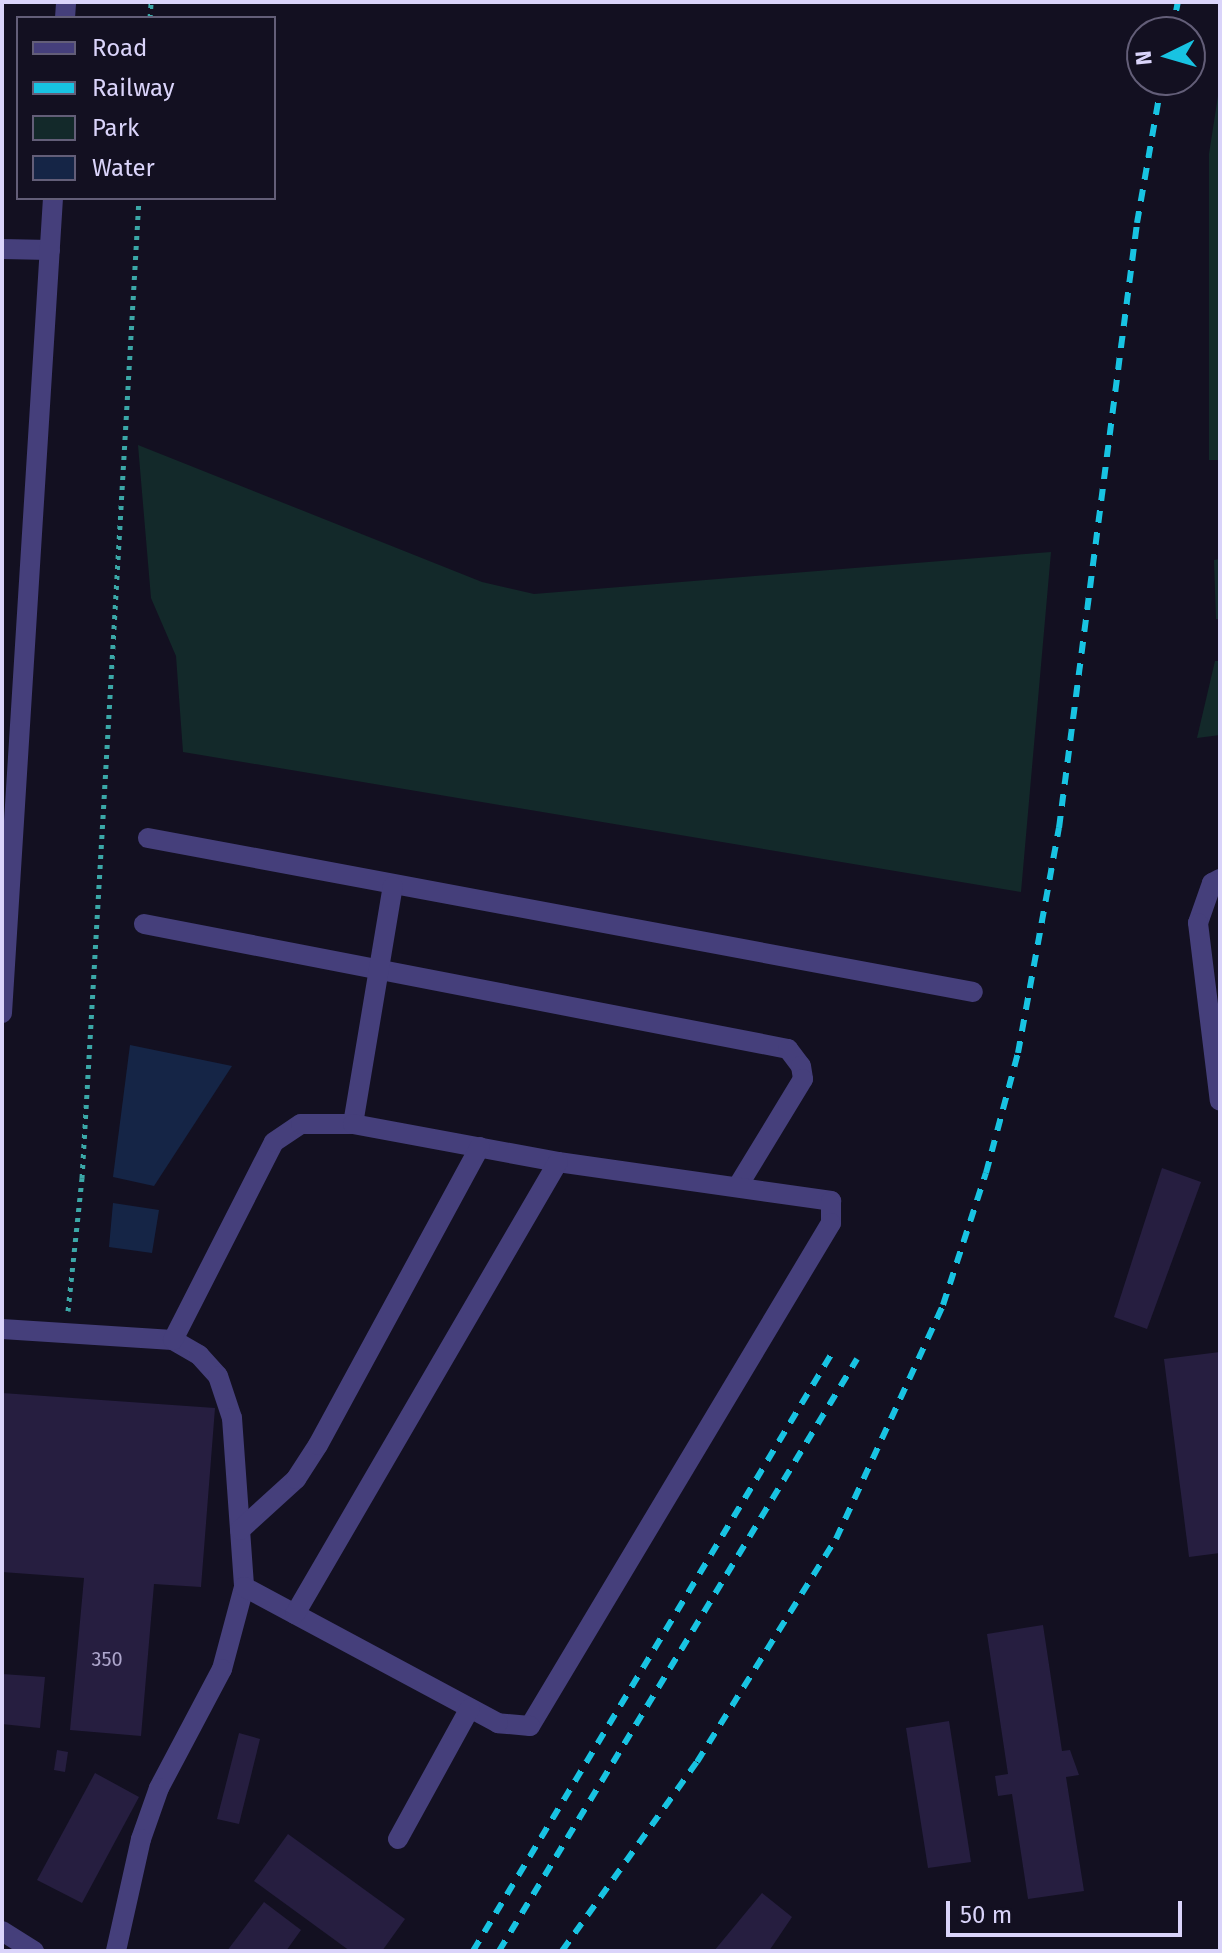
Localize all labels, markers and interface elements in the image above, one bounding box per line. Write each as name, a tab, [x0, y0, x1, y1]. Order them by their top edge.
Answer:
legend	[16, 16, 276, 200]
north arrow	[1126, 16, 1206, 96]
text: Road	[92, 34, 147, 62]
text: N	[1130, 50, 1158, 66]
text: Railway	[92, 74, 175, 102]
text: Park	[92, 114, 139, 142]
text: Water	[92, 154, 155, 182]
house number: 350	[91, 1647, 123, 1671]
scale bar	[950, 1885, 1186, 1935]
text: 50 m	[960, 1901, 1012, 1929]

